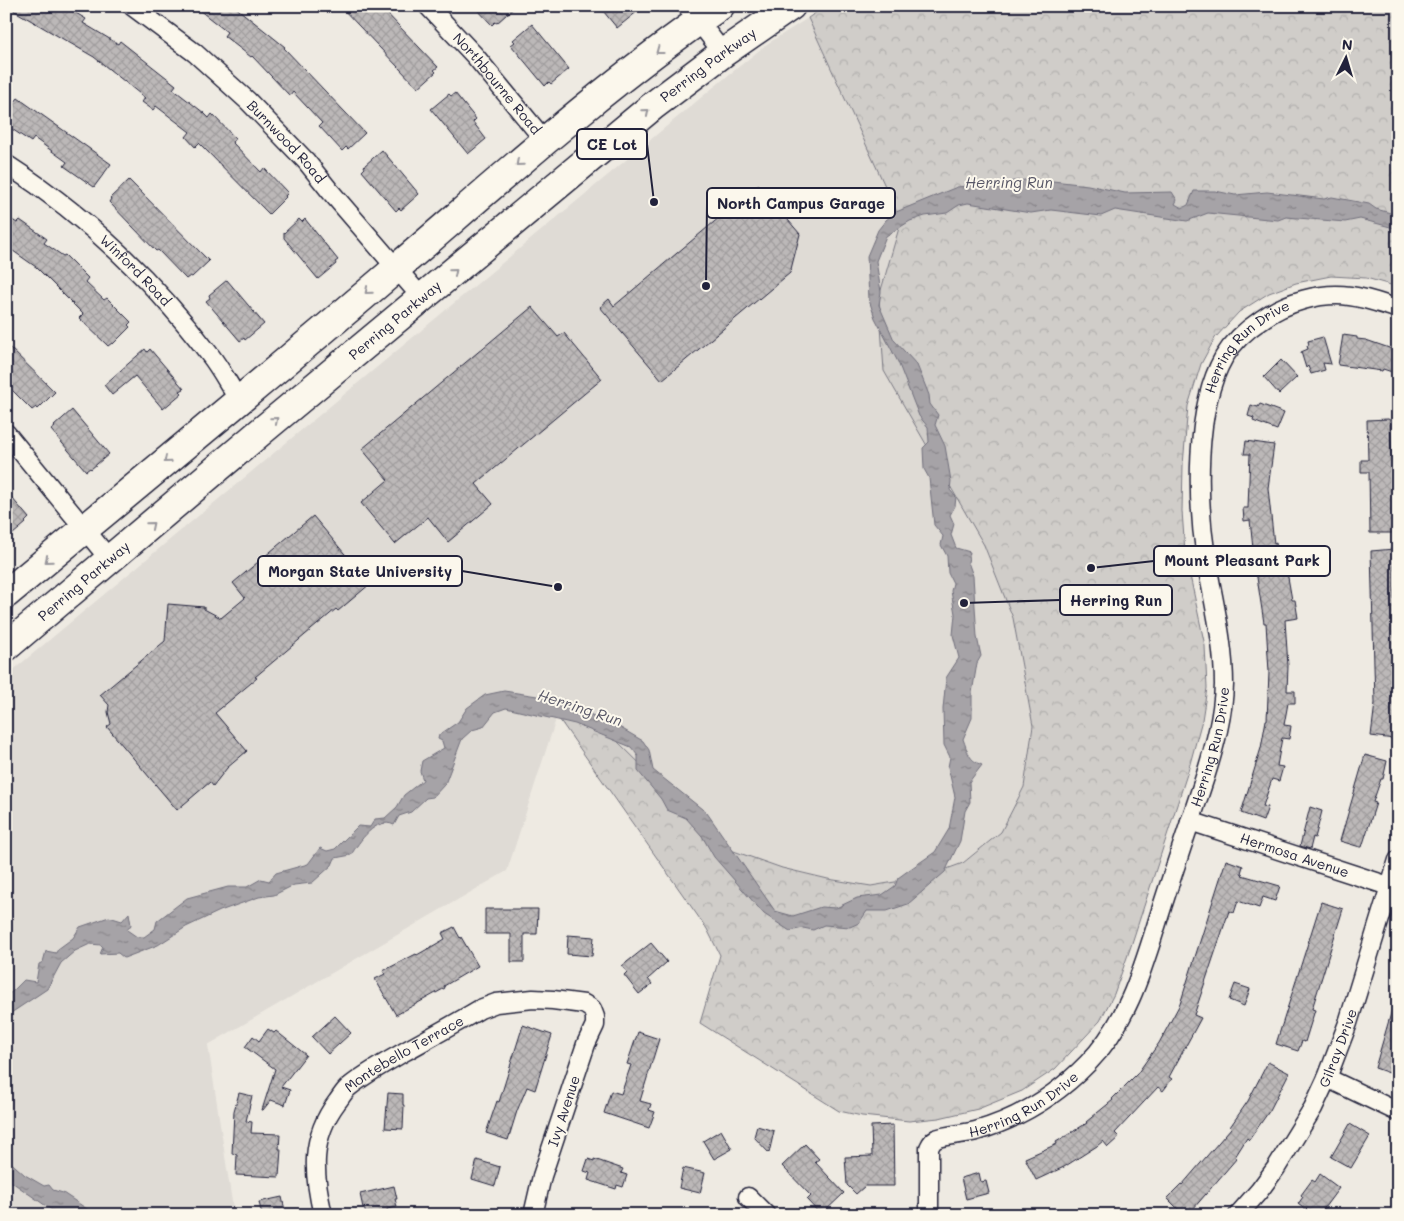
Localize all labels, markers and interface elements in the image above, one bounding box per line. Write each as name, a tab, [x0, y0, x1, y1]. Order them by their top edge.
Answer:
street label: Perring Parkway	[656, 23, 759, 106]
street label: Northbourne Road	[449, 28, 546, 138]
north arrow	[1322, 32, 1372, 82]
text: N	[1341, 35, 1353, 54]
one-way arrow	[656, 45, 665, 53]
street label: Burnwood Road	[243, 96, 330, 187]
one-way arrow	[640, 108, 649, 117]
callout: CE Lot	[577, 129, 647, 159]
text: CE Lot	[587, 134, 638, 154]
one-way arrow	[515, 158, 524, 167]
water label: Herring Run	[965, 172, 1053, 192]
callout: North Campus Garage	[707, 188, 895, 218]
text: North Campus Garage	[717, 193, 885, 213]
street label: Winford Road	[96, 230, 176, 310]
one-way arrow	[448, 269, 457, 278]
street label: Perring Parkway	[344, 276, 445, 364]
one-way arrow	[365, 286, 374, 295]
street label: Herring Run Drive	[1200, 295, 1292, 395]
one-way arrow	[269, 417, 278, 426]
one-way arrow	[164, 454, 173, 462]
one-way arrow	[145, 522, 154, 531]
street label: Perring Parkway	[34, 537, 134, 625]
callout: Mount Pleasant Park	[1154, 546, 1330, 576]
text: Mount Pleasant Park	[1164, 550, 1320, 570]
one-way arrow	[44, 554, 53, 563]
callout: Morgan State University	[258, 556, 462, 586]
text: Morgan State University	[268, 561, 452, 581]
callout: Herring Run	[1060, 585, 1172, 615]
text: Herring Run	[1070, 590, 1162, 610]
water label: Herring Run	[536, 684, 625, 730]
street label: Herring Run Drive	[1186, 686, 1233, 809]
street label: Hermosa Avenue	[1238, 828, 1352, 881]
street label: Gilray Drive	[1314, 1006, 1361, 1090]
street label: Montebello Terrace	[340, 1011, 467, 1096]
street label: Herring Run Drive	[967, 1067, 1082, 1141]
street label: Ivy Avenue	[543, 1073, 584, 1149]

